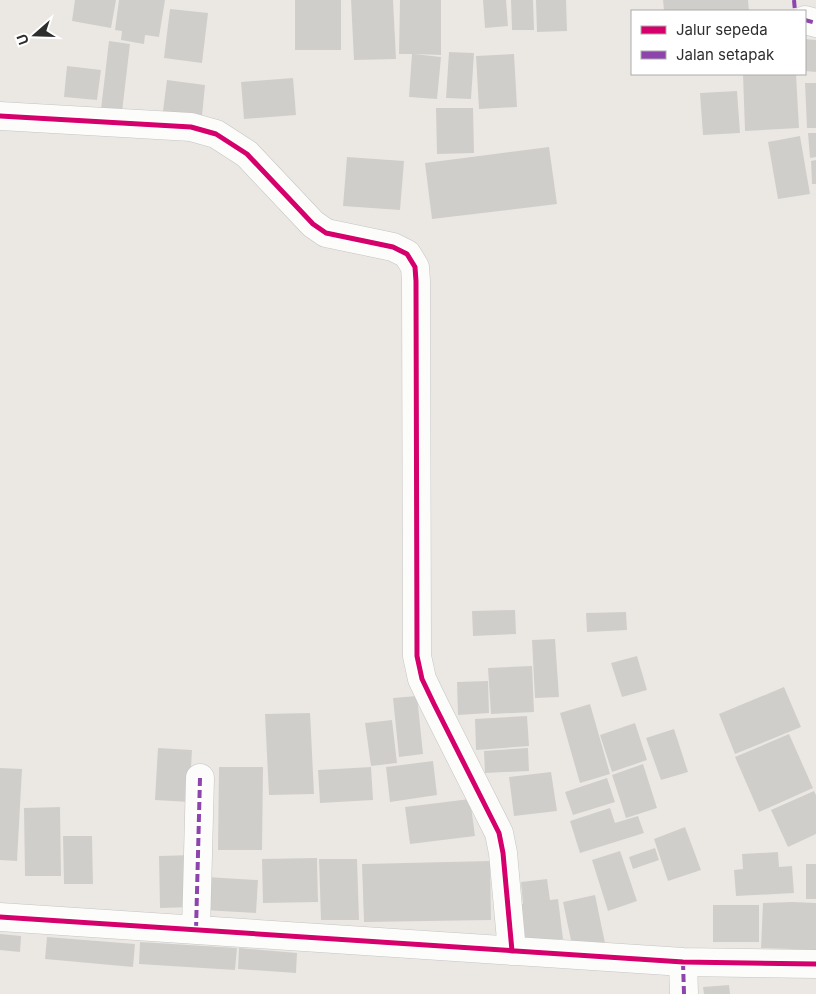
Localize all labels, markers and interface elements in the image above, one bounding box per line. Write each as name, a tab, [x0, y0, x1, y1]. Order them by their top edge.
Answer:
north arrow	[10, 10, 60, 60]
legend	[631, 10, 806, 75]
text: Jalur sepeda	[676, 20, 768, 39]
text: U	[13, 32, 32, 47]
text: Jalan setapak	[676, 45, 775, 64]

